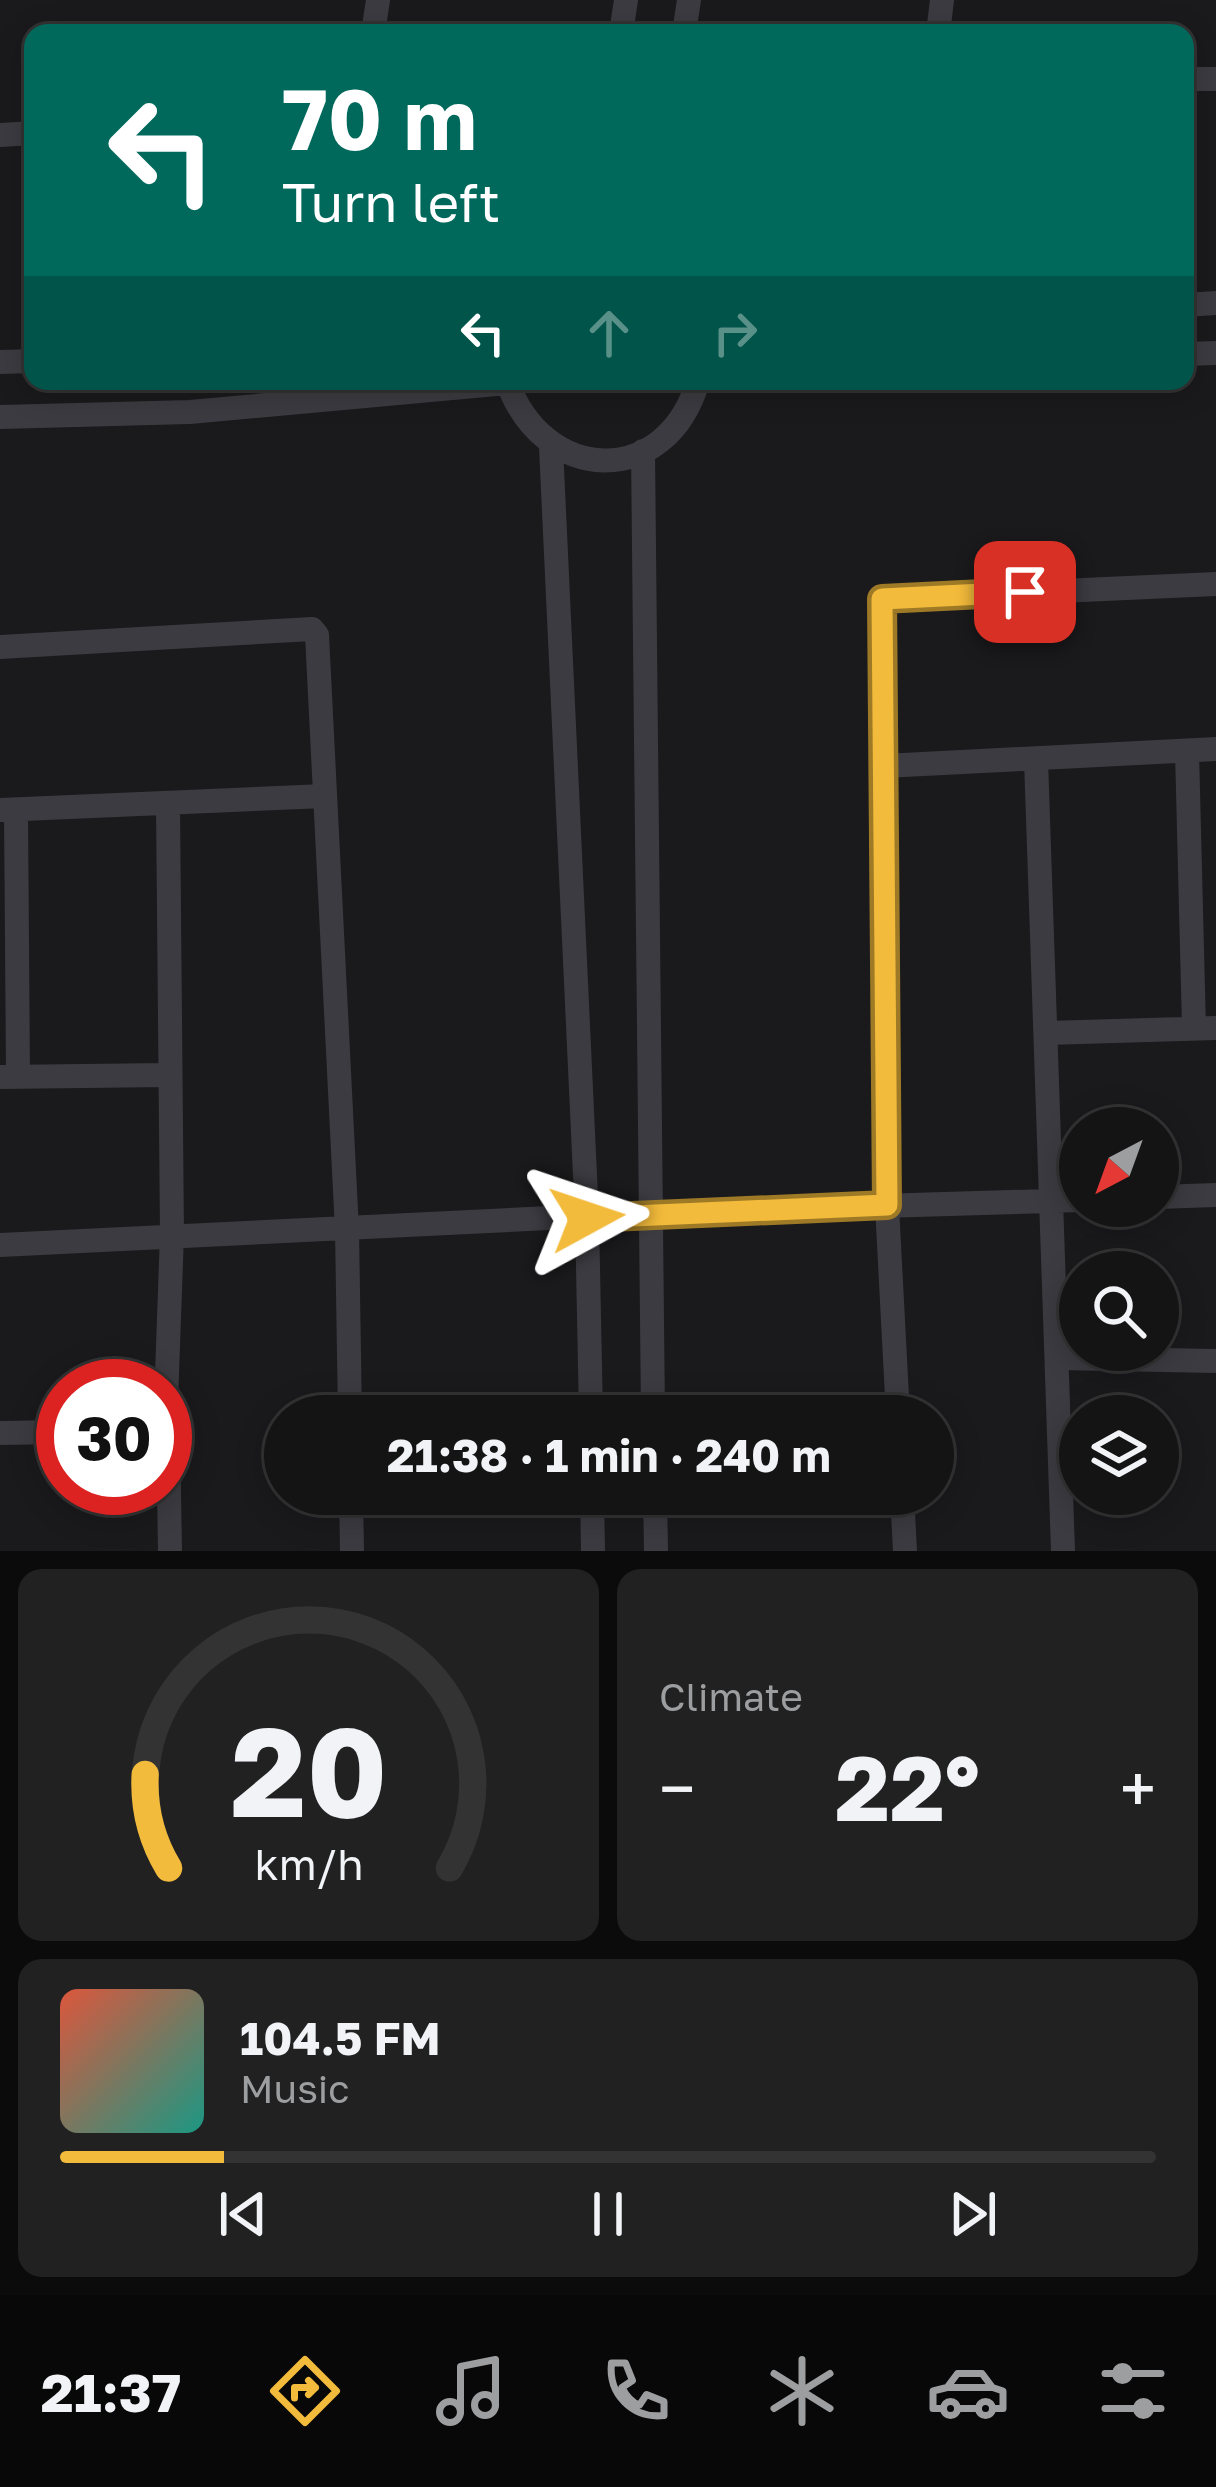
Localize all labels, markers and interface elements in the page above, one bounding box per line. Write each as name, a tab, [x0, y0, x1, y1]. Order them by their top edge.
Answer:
text: 70 m	[282, 68, 477, 168]
icon: left	[84, 72, 240, 228]
text: Turn left	[282, 169, 500, 234]
icon: left	[450, 300, 516, 366]
icon: ahead	[576, 300, 642, 366]
icon: right	[702, 300, 768, 366]
pin	[974, 541, 1076, 643]
icon: arrive	[992, 559, 1058, 625]
north arrow	[1059, 1107, 1179, 1227]
map controls	[1059, 1107, 1179, 1515]
position arrow	[524, 1155, 650, 1281]
button: search	[1059, 1251, 1179, 1371]
speed limit sign: 30	[36, 1359, 192, 1515]
button: layers	[1059, 1395, 1179, 1515]
text: 21:38 · 1 min · 240 m	[387, 1428, 831, 1482]
text: Climate	[659, 1673, 803, 1720]
text: 20	[230, 1695, 387, 1844]
text: 22°	[835, 1733, 980, 1841]
text: −	[659, 1748, 695, 1828]
text: +	[1120, 1748, 1156, 1828]
text: km/h	[254, 1838, 363, 1889]
text: 104.5 FM	[240, 2011, 440, 2065]
text: Music	[240, 2065, 350, 2112]
icon: previous	[210, 2181, 276, 2247]
icon: pause	[575, 2181, 641, 2247]
icon: next	[940, 2181, 1006, 2247]
icon: directions	[263, 2349, 347, 2433]
icon: music	[429, 2349, 513, 2433]
icon: phone	[594, 2349, 678, 2433]
icon: climate	[760, 2349, 844, 2433]
icon: car	[926, 2349, 1010, 2433]
icon: filters	[1091, 2349, 1175, 2433]
text: 21:37	[41, 2359, 181, 2424]

